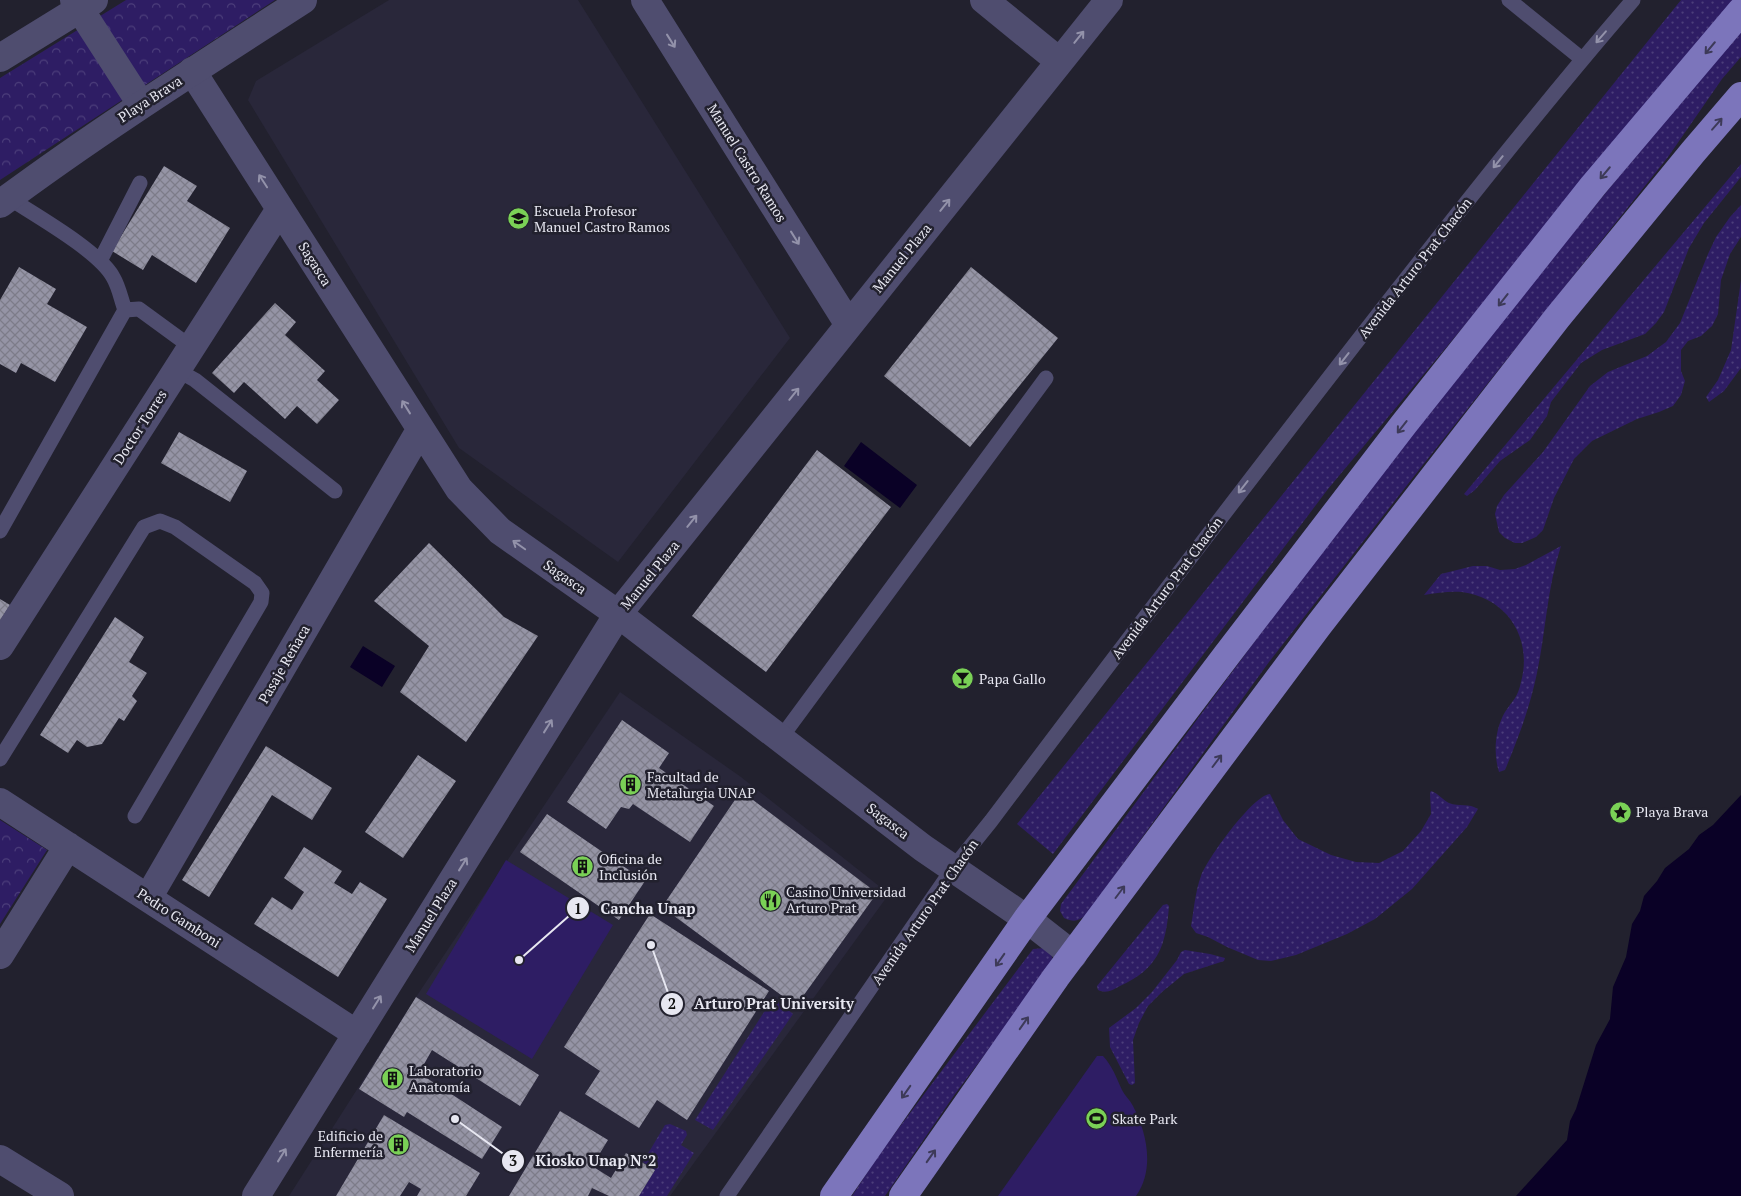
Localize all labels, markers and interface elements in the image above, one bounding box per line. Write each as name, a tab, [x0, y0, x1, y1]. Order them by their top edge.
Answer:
one-way arrow	[1596, 30, 1607, 43]
one-way arrow	[1074, 31, 1085, 44]
one-way arrow	[667, 34, 677, 48]
one-way arrow	[1704, 42, 1715, 55]
street label: Playa Brava	[114, 71, 185, 126]
street label: Manuel Castro Ramos	[703, 100, 792, 225]
one-way arrow	[1711, 118, 1723, 131]
one-way arrow	[1492, 155, 1503, 168]
one-way arrow	[1599, 166, 1611, 179]
one-way arrow	[257, 175, 267, 189]
street label: Avenida Arturo Prat Chacón	[1354, 193, 1476, 342]
one-way arrow	[940, 199, 951, 212]
place label: Escuela Profesor Manuel Castro Ramos	[534, 201, 670, 236]
school or university icon: Escuela Profesor Manuel Castro Ramos	[506, 207, 530, 231]
street label: Manuel Plaza	[868, 219, 935, 296]
one-way arrow	[790, 231, 800, 245]
street label: Sagasca	[294, 238, 336, 289]
one-way arrow	[1498, 293, 1509, 306]
one-way arrow	[1338, 352, 1349, 365]
street label: Doctor Torres	[108, 386, 171, 468]
one-way arrow	[788, 388, 799, 401]
one-way arrow	[400, 401, 410, 415]
one-way arrow	[1397, 420, 1408, 433]
one-way arrow	[1238, 480, 1249, 493]
street label: Avenida Arturo Prat Chacón	[1107, 512, 1227, 663]
one-way arrow	[687, 515, 698, 528]
street label: Manuel Plaza	[616, 536, 683, 613]
one-way arrow	[513, 540, 527, 550]
street label: Sagasca	[540, 555, 591, 598]
street label: Pasaje Reñaca	[253, 621, 314, 706]
bar icon: Papa Gallo	[951, 667, 975, 691]
place label: Papa Gallo	[979, 669, 1046, 688]
one-way arrow	[544, 719, 554, 733]
one-way arrow	[1212, 754, 1222, 768]
place label: Facultad de Metalurgia UNAP	[647, 767, 756, 802]
building icon: Facultad de Metalurgia UNAP	[619, 773, 643, 797]
street label: Sagasca	[863, 798, 913, 843]
place icon: Playa Brava	[1608, 800, 1632, 824]
place label: Playa Brava	[1636, 802, 1708, 821]
street label: Avenida Arturo Prat Chacón	[867, 835, 983, 988]
place label: Oficina de Inclusión	[599, 849, 662, 884]
building icon: Oficina de Inclusión	[571, 855, 595, 879]
one-way arrow	[458, 857, 468, 871]
street label: Manuel Plaza	[400, 874, 461, 955]
place label: Casino Universidad Arturo Prat	[786, 882, 906, 917]
street label: Pedro Gamboni	[134, 883, 225, 952]
one-way arrow	[1114, 886, 1125, 899]
restaurant icon: Casino Universidad Arturo Prat	[758, 888, 782, 912]
callout: Cancha Unap	[565, 893, 705, 923]
text: 1	[574, 898, 582, 918]
text: Cancha Unap	[601, 898, 695, 918]
one-way arrow	[995, 952, 1005, 966]
callout: Arturo Prat University	[659, 989, 864, 1019]
text: 2	[668, 993, 676, 1013]
text: Arturo Prat University	[694, 993, 855, 1013]
one-way arrow	[372, 995, 382, 1009]
one-way arrow	[1019, 1016, 1029, 1030]
place label: Laboratorio Anatomía	[409, 1061, 482, 1096]
building icon: Laboratorio Anatomía	[381, 1067, 405, 1091]
one-way arrow	[901, 1085, 911, 1099]
sports icon: Skate Park	[1084, 1107, 1108, 1131]
place label: Skate Park	[1112, 1109, 1178, 1128]
place label: Edificio de Enfermería	[314, 1126, 383, 1161]
building icon: Edificio de Enfermería	[387, 1132, 411, 1156]
callout: Kiosko Unap N°2	[501, 1146, 666, 1176]
one-way arrow	[277, 1148, 287, 1162]
one-way arrow	[926, 1149, 936, 1163]
text: 3	[509, 1150, 517, 1170]
text: Kiosko Unap N°2	[536, 1150, 656, 1170]

